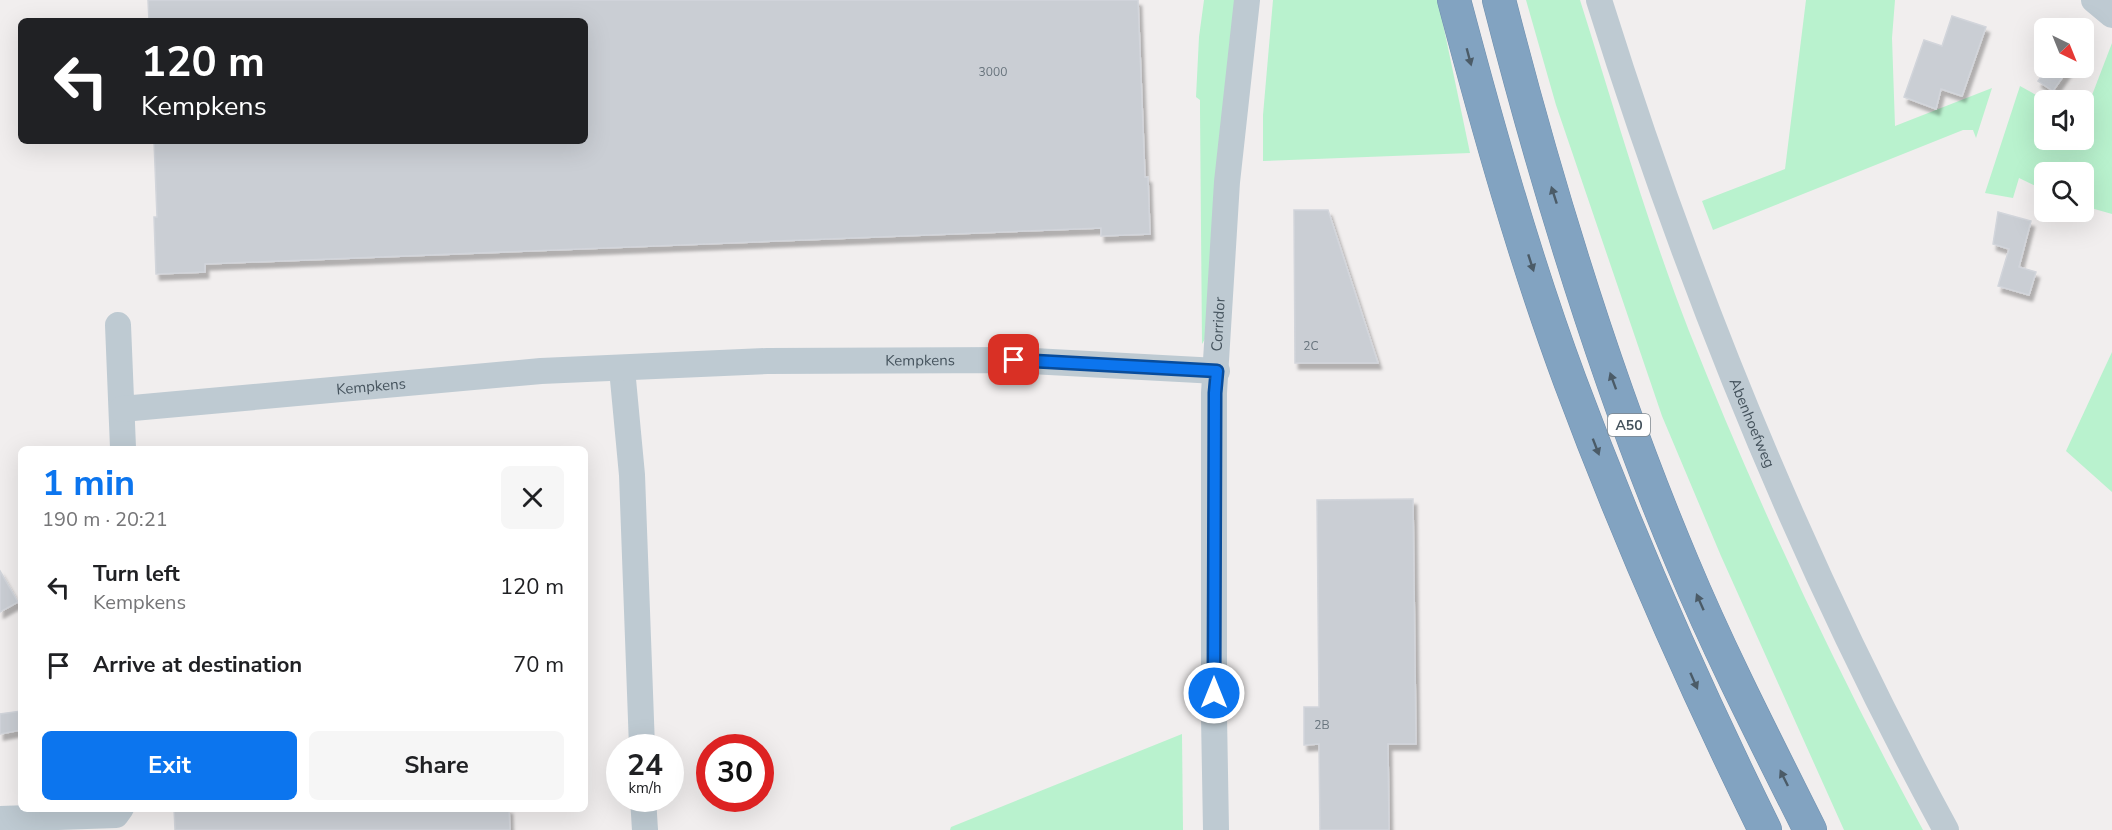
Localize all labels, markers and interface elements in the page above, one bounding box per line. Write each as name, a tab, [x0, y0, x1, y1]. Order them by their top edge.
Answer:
north arrow	[2034, 18, 2094, 78]
map controls	[2034, 18, 2094, 222]
text: 120 m	[141, 34, 265, 91]
icon: left	[42, 42, 120, 120]
one-way arrow	[1465, 48, 1474, 66]
house number: 3000	[979, 64, 1007, 80]
text: Kempkens	[141, 88, 267, 125]
button: sound	[2034, 90, 2094, 150]
button: search	[2034, 162, 2094, 222]
one-way arrow	[1549, 186, 1558, 204]
one-way arrow	[1526, 255, 1536, 273]
street label: Corridor	[1207, 296, 1230, 352]
pin	[988, 334, 1039, 385]
house number: 2C	[1303, 338, 1319, 354]
icon: arrive	[997, 343, 1030, 376]
street label: Kempkens	[885, 350, 955, 371]
one-way arrow	[1608, 372, 1618, 390]
street label: Kempkens	[335, 373, 407, 400]
street label: Abenhoefweg	[1725, 375, 1780, 471]
road number: A50	[1608, 414, 1650, 436]
one-way arrow	[1591, 438, 1601, 456]
text: 1 min	[42, 459, 135, 508]
button: close	[501, 466, 564, 529]
text: 190 m · 20:21	[42, 506, 168, 533]
text: Turn left	[93, 559, 180, 589]
icon: left	[42, 571, 75, 604]
text: 120 m	[500, 572, 564, 602]
text: Kempkens	[93, 589, 186, 616]
one-way arrow	[1695, 593, 1704, 610]
icon: arrive	[42, 649, 75, 682]
text: Arrive at destination	[93, 650, 302, 680]
text: 70 m	[513, 650, 564, 680]
position arrow	[1182, 661, 1246, 725]
one-way arrow	[1690, 672, 1699, 690]
house number: 2B	[1314, 717, 1330, 733]
button: Exit	[42, 731, 297, 800]
button: Share	[309, 731, 564, 800]
speed limit sign: 30	[696, 734, 774, 812]
text: 24	[627, 745, 663, 786]
one-way arrow	[1779, 769, 1788, 786]
text: km/h	[628, 778, 662, 798]

